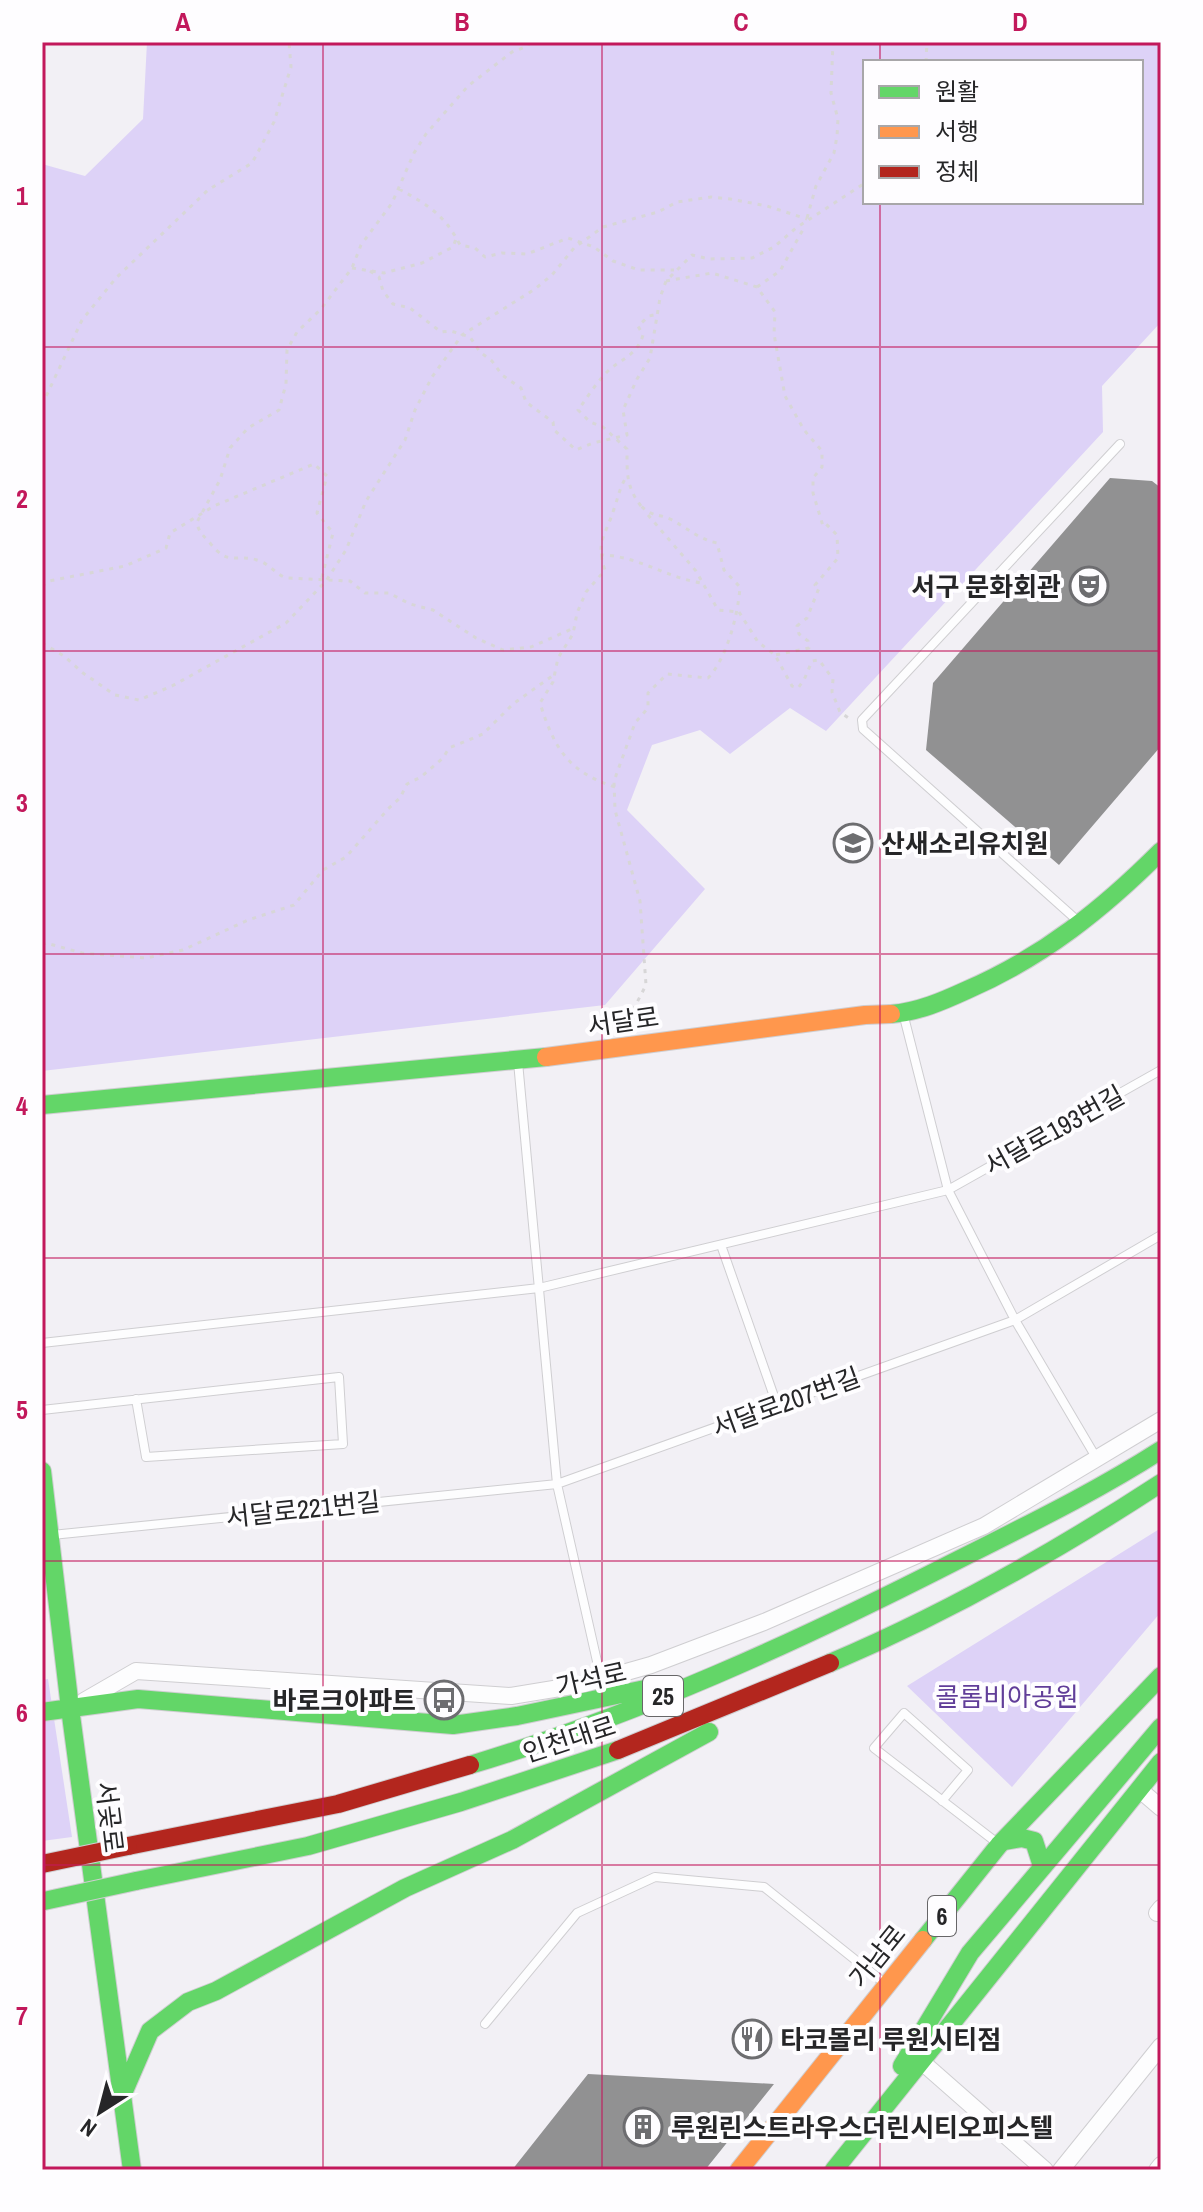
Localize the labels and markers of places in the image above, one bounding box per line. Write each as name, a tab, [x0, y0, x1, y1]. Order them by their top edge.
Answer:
theatre icon: 서구 문화회관	[1068, 565, 1110, 607]
place label: 서구 문화회관	[912, 569, 1061, 604]
school or university icon: 산새소리유치원	[832, 822, 874, 864]
place label: 산새소리유치원	[881, 826, 1048, 861]
bus stop icon: 바로크아파트	[423, 1679, 465, 1721]
place label: 바로크아파트	[272, 1683, 416, 1718]
restaurant icon: 타코몰리 루원시티점	[731, 2018, 773, 2060]
place label: 타코몰리 루원시티점	[780, 2022, 1001, 2057]
building icon: 루원린스트라우스더린시티오피스텔	[622, 2106, 664, 2148]
place label: 루원린스트라우스더린시티오피스텔	[671, 2110, 1054, 2145]

